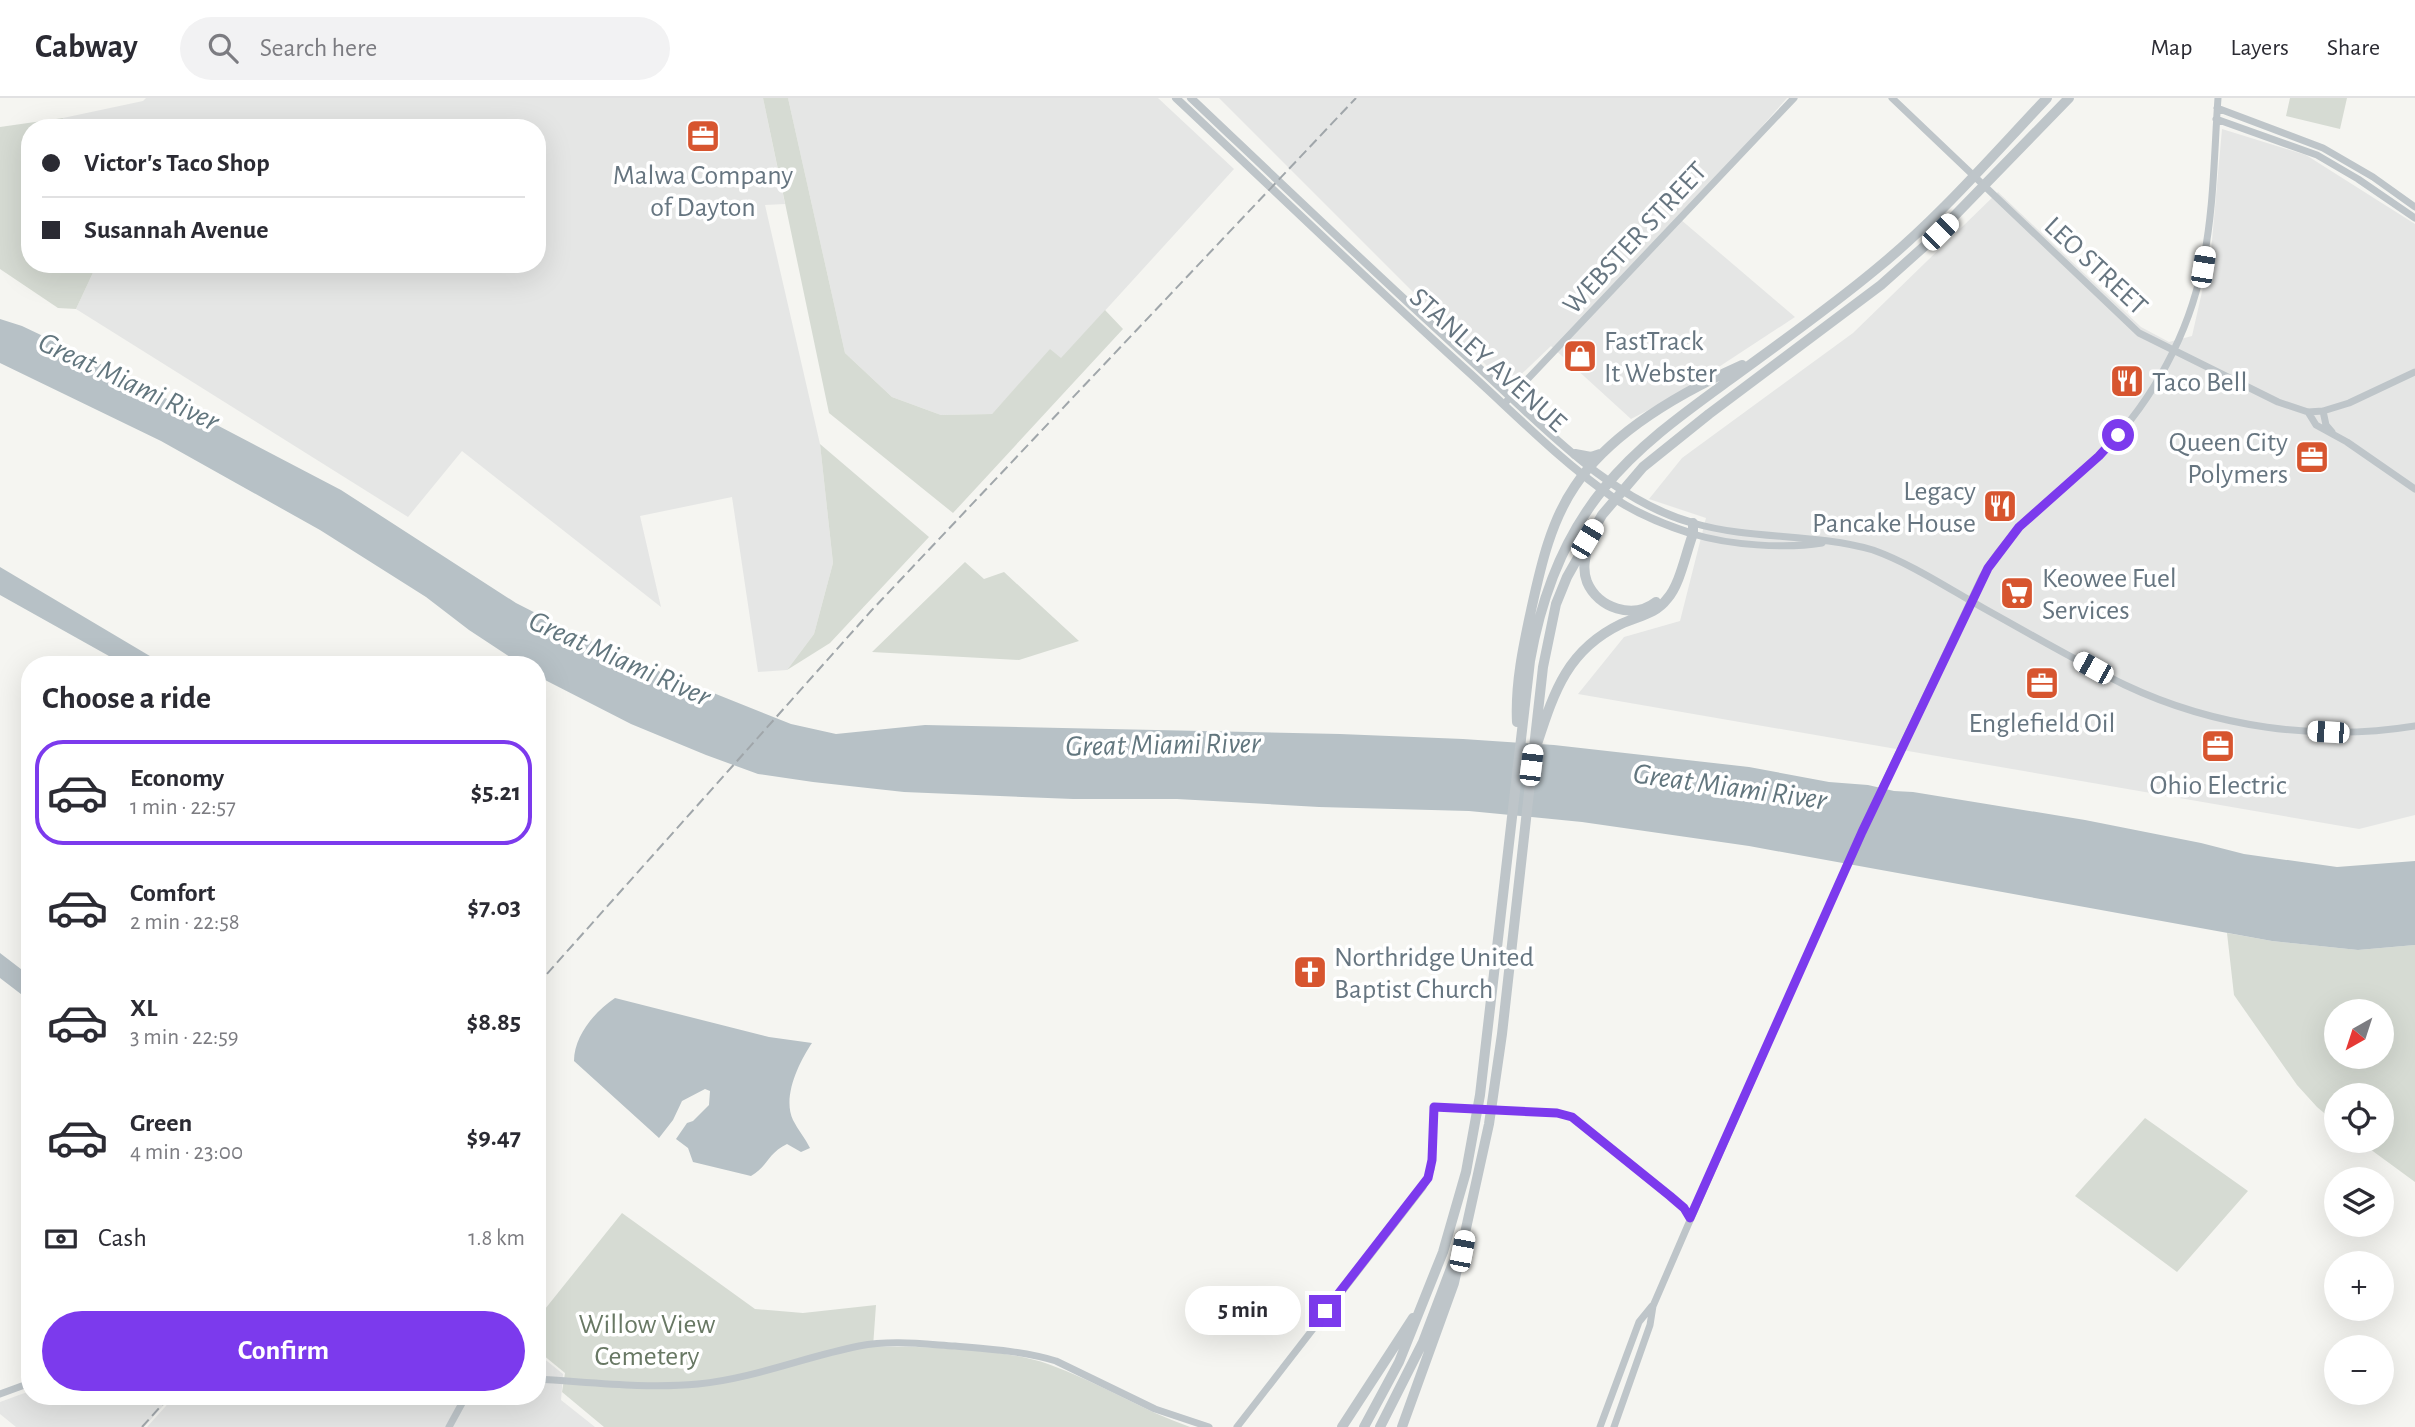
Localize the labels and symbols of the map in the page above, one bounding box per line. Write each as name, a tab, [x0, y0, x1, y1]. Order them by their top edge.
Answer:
office icon: Malwa Company of Dayton	[684, 117, 722, 155]
street label: WEBSTER STREET	[1558, 157, 1713, 320]
place label: Malwa Company of Dayton	[613, 162, 793, 222]
car	[1918, 210, 1963, 254]
street label: LEO STREET	[2039, 212, 2153, 321]
car	[2190, 245, 2217, 289]
street label: STANLEY AVENUE	[1404, 283, 1571, 438]
water label: Great Miami River	[34, 327, 225, 437]
place label: FastTrack It Webster	[1604, 328, 1717, 388]
shop icon: FastTrack It Webster	[1561, 337, 1599, 375]
restaurant icon: Taco Bell	[2108, 362, 2146, 400]
place label: Taco Bell	[2152, 369, 2247, 397]
route start	[2102, 419, 2134, 451]
place label: Queen City Polymers	[2169, 429, 2288, 489]
office icon: Queen City Polymers	[2293, 438, 2331, 476]
place label: Legacy Pancake House	[1812, 478, 1976, 538]
restaurant icon: Legacy Pancake House	[1981, 487, 2019, 525]
car	[1568, 516, 1607, 562]
place label: Keowee Fuel Services	[2042, 565, 2177, 625]
supermarket icon: Keowee Fuel Services	[1998, 574, 2036, 612]
water label: Great Miami River	[524, 606, 716, 713]
car	[2070, 649, 2117, 687]
office icon: Englefield Oil	[2023, 664, 2061, 702]
place label: Englefield Oil	[1968, 710, 2116, 738]
car	[2307, 720, 2350, 744]
office icon: Ohio Electric	[2199, 727, 2237, 765]
water label: Great Miami River	[1065, 728, 1262, 762]
car	[1519, 743, 1544, 787]
water label: Great Miami River	[1631, 759, 1830, 816]
place label: Ohio Electric	[2149, 772, 2287, 800]
place label: Northridge United Baptist Church	[1334, 944, 1534, 1004]
church icon: Northridge United Baptist Church	[1291, 953, 1329, 991]
north arrow	[2324, 999, 2394, 1069]
car	[1448, 1228, 1477, 1274]
callout: 5 min	[1185, 1286, 1300, 1336]
route end	[1309, 1295, 1341, 1327]
park label: Willow View Cemetery	[579, 1311, 716, 1371]

